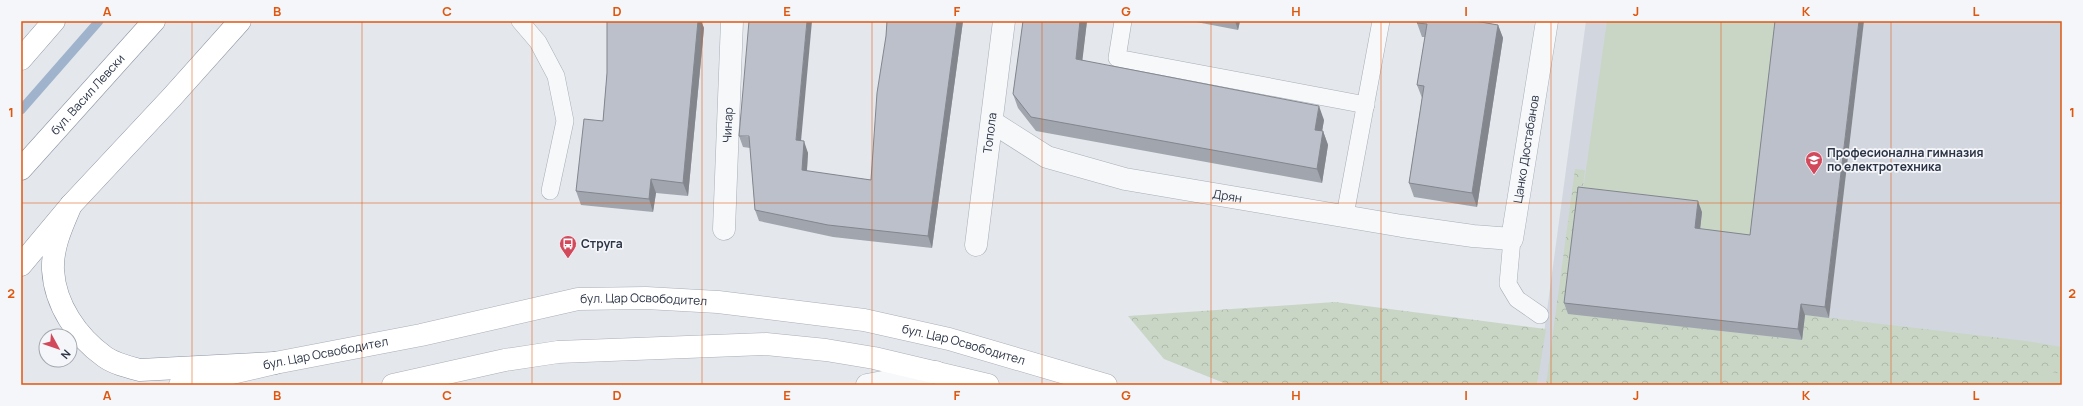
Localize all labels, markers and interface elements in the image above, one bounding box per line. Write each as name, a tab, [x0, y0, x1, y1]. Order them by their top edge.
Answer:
text: A	[103, 2, 112, 20]
text: B	[273, 2, 281, 20]
text: C	[442, 2, 452, 20]
text: D	[612, 2, 622, 20]
text: E	[783, 2, 791, 20]
text: F	[954, 2, 961, 20]
text: G	[1121, 2, 1131, 20]
text: H	[1291, 2, 1301, 20]
text: I	[1464, 2, 1468, 20]
text: J	[1633, 2, 1639, 20]
text: K	[1802, 2, 1811, 20]
text: L	[1973, 2, 1980, 20]
street label: бул. Васил Левски	[47, 50, 128, 138]
street label: Цанко Дюстабанов	[1509, 93, 1543, 204]
text: 1	[8, 103, 14, 121]
text: 1	[2069, 103, 2075, 121]
street label: Чинар	[718, 107, 737, 143]
street label: Топола	[979, 111, 1000, 154]
place label: Професионална гимназия по електротехника	[1827, 144, 1983, 175]
school or university icon: Професионална гимназия по електротехника	[1804, 150, 1824, 175]
street label: Дрян	[1211, 185, 1243, 207]
bus stop icon: Струга	[558, 234, 578, 259]
place label: Струга	[581, 235, 623, 252]
text: 2	[7, 284, 15, 302]
text: 2	[2068, 284, 2076, 302]
street label: бул. Цар Освободител	[580, 289, 708, 309]
street label: бул. Цар Освободител	[900, 320, 1027, 369]
north arrow	[38, 328, 78, 368]
street label: бул. Цар Освободител	[261, 332, 390, 374]
text: N	[58, 347, 74, 363]
text: A	[103, 386, 112, 404]
text: B	[273, 386, 281, 404]
text: C	[442, 386, 452, 404]
text: D	[612, 386, 622, 404]
text: E	[783, 386, 791, 404]
text: F	[954, 386, 961, 404]
text: G	[1121, 386, 1131, 404]
text: H	[1291, 386, 1301, 404]
text: I	[1464, 386, 1468, 404]
text: J	[1633, 386, 1639, 404]
text: K	[1802, 386, 1811, 404]
text: L	[1973, 386, 1980, 404]

